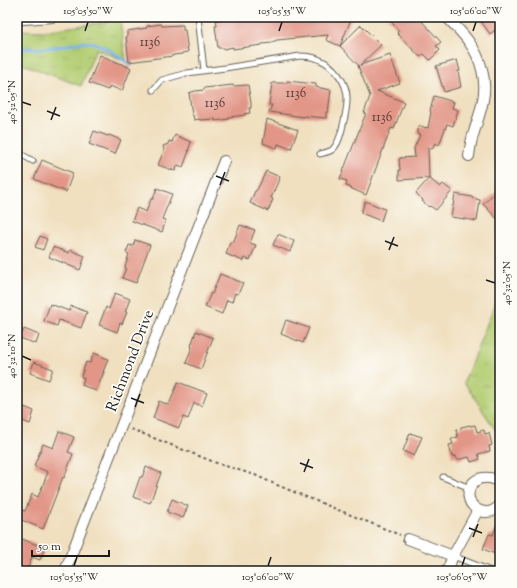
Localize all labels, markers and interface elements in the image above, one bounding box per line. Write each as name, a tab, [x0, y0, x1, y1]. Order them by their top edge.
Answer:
text: 105°05'50"W	[63, 4, 113, 19]
text: 105°05'55"W	[258, 4, 306, 19]
text: 105°06'00"W	[450, 4, 502, 19]
house number: 1136	[140, 34, 160, 52]
text: 40°32'05"N	[5, 80, 20, 124]
house number: 1136	[286, 85, 306, 103]
house number: 1136	[205, 95, 225, 113]
house number: 1136	[372, 109, 392, 127]
text: 40°32'05"N	[500, 261, 515, 305]
street label: Richmond Drive	[102, 307, 160, 415]
text: 40°32'10"N	[5, 334, 20, 378]
scale bar	[32, 532, 109, 558]
text: 50 m	[37, 538, 61, 556]
text: 105°05'55"W	[50, 570, 98, 585]
text: 105°06'00"W	[242, 570, 294, 585]
text: 105°06'05"W	[437, 570, 487, 585]

